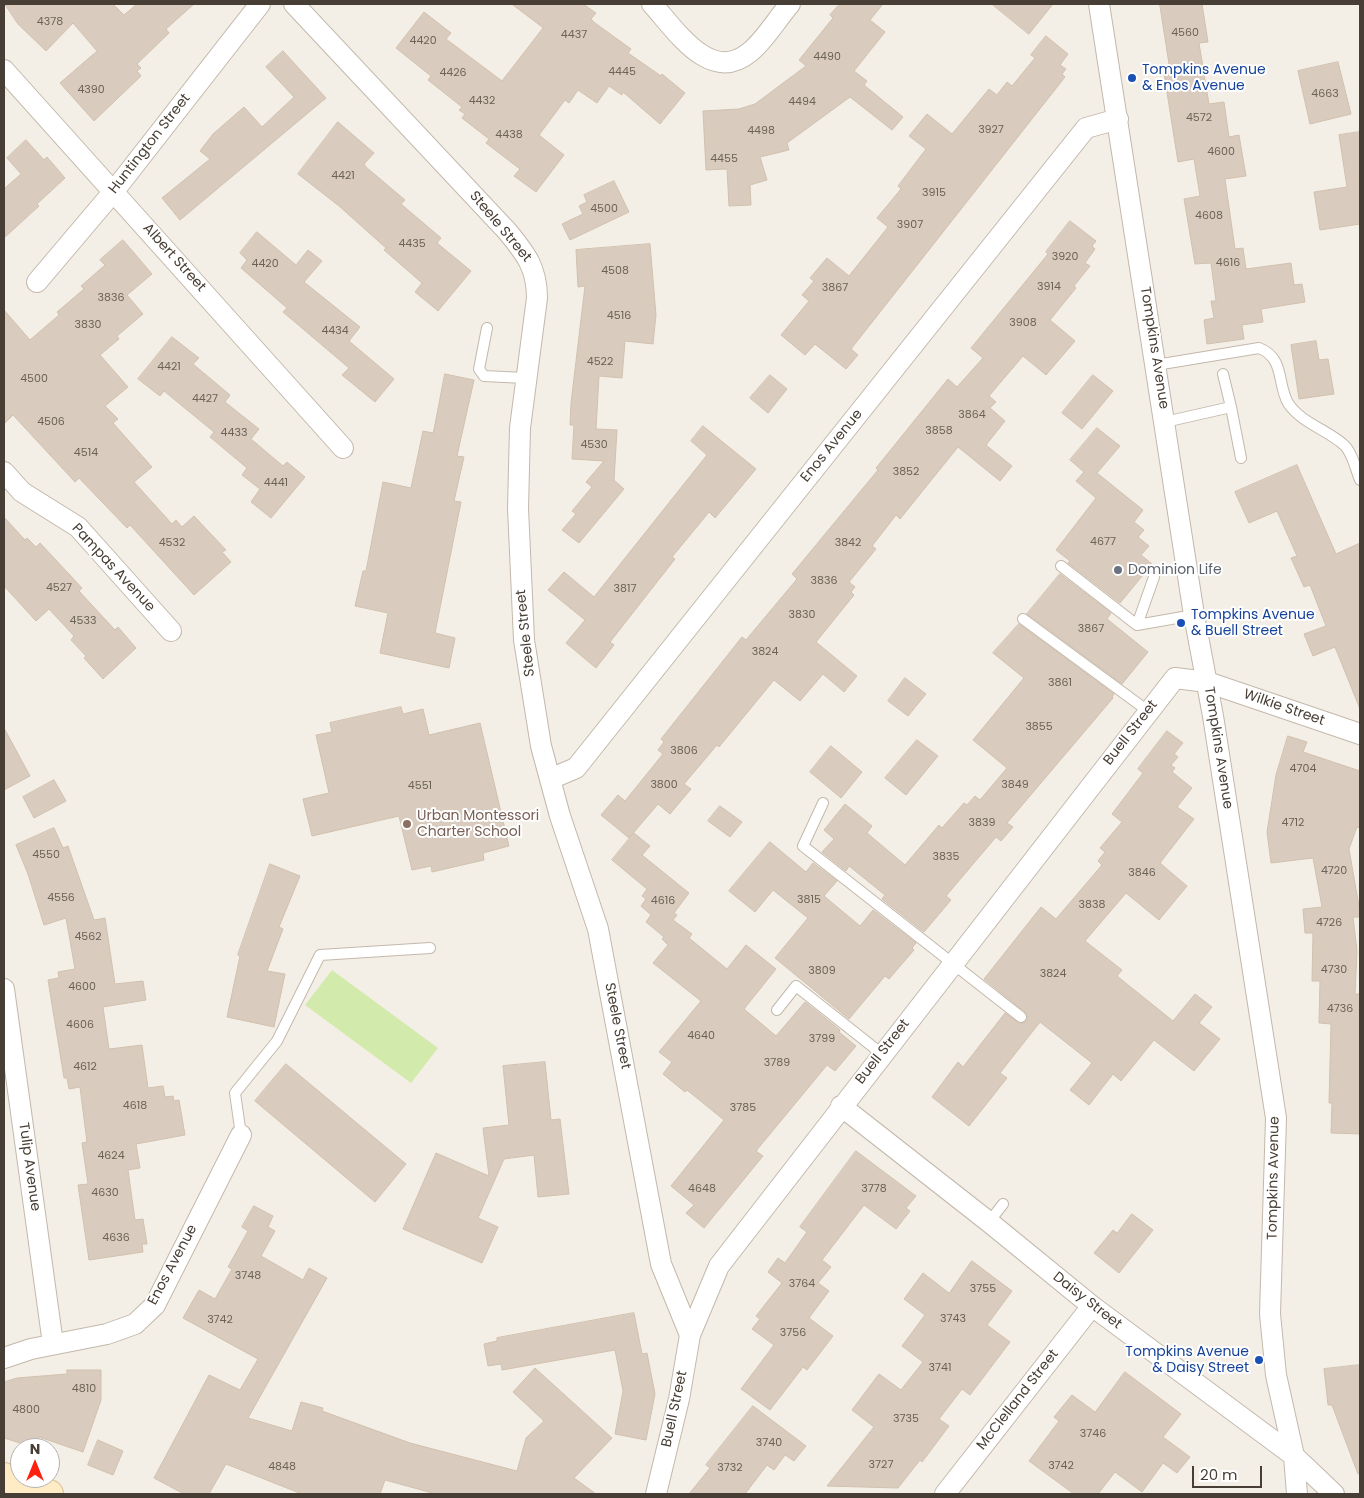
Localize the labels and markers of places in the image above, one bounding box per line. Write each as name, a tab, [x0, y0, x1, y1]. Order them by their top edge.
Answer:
place label: Tompkins Avenue & Enos Avenue	[1142, 62, 1266, 94]
marker: Tompkins Avenue & Enos Avenue	[1126, 72, 1138, 84]
place label: Dominion Life	[1128, 562, 1222, 578]
marker: Dominion Life	[1112, 564, 1124, 576]
place label: Tompkins Avenue & Buell Street	[1191, 607, 1315, 640]
marker: Tompkins Avenue & Buell Street	[1175, 617, 1187, 629]
place label: Urban Montessori Charter School	[417, 808, 539, 840]
marker: Urban Montessori Charter School	[401, 818, 413, 830]
place label: Tompkins Avenue & Daisy Street	[1125, 1344, 1249, 1376]
marker: Tompkins Avenue & Daisy Street	[1253, 1354, 1265, 1366]

